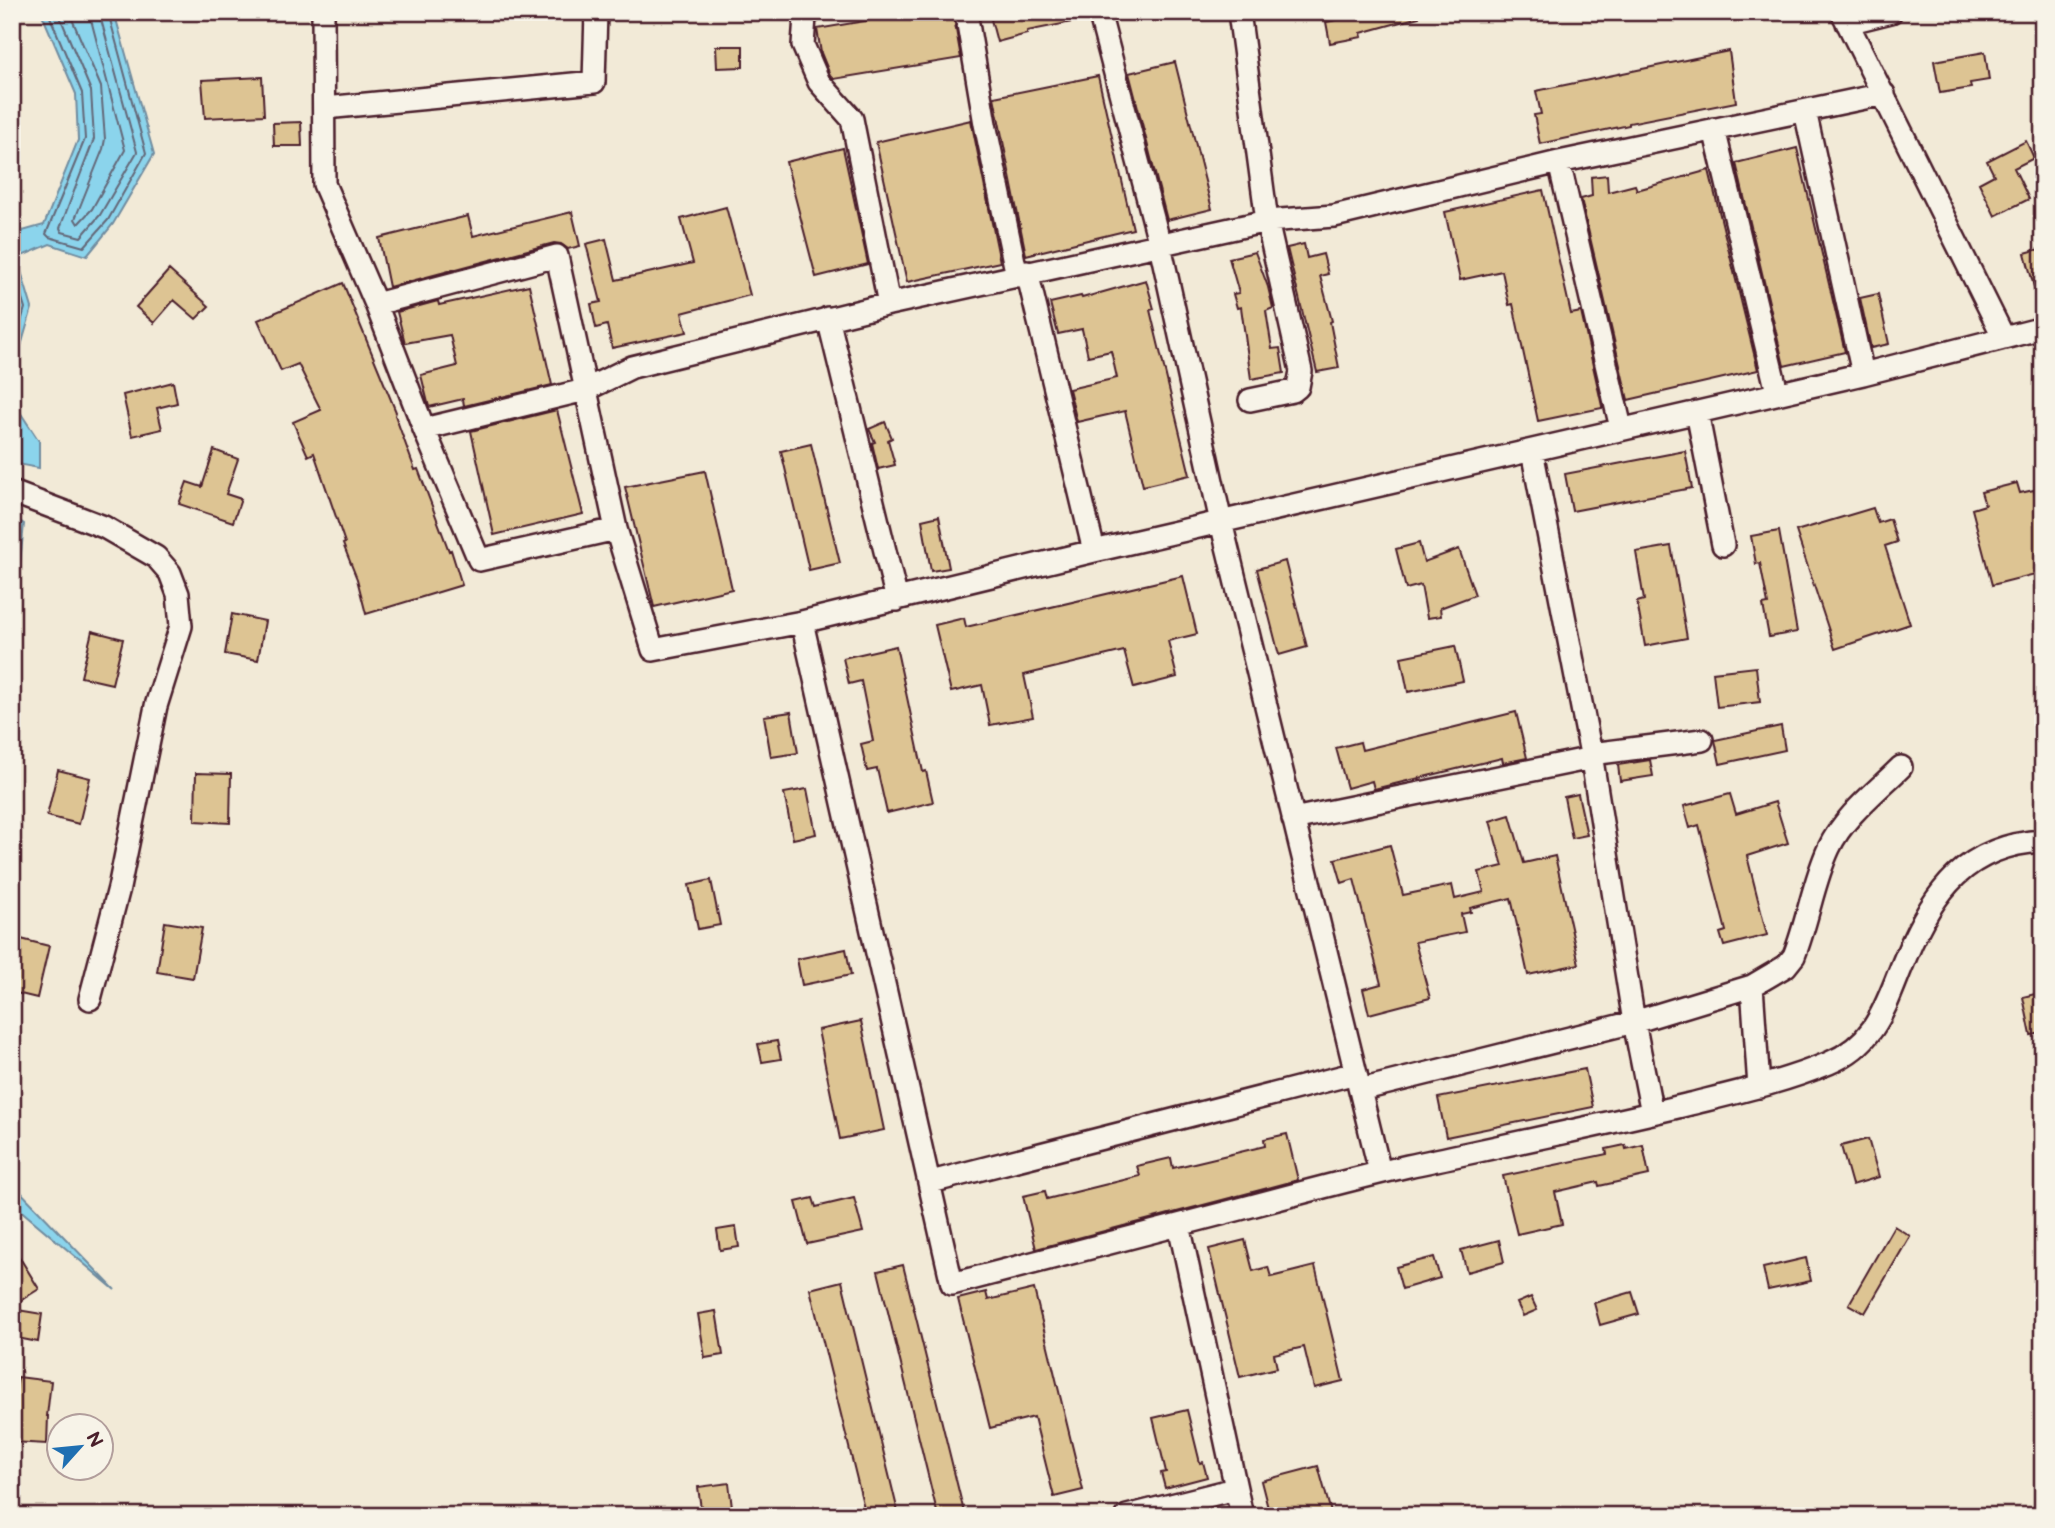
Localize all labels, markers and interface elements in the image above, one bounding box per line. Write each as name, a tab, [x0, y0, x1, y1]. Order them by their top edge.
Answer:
north arrow	[46, 1412, 116, 1482]
text: N	[80, 1428, 107, 1452]

